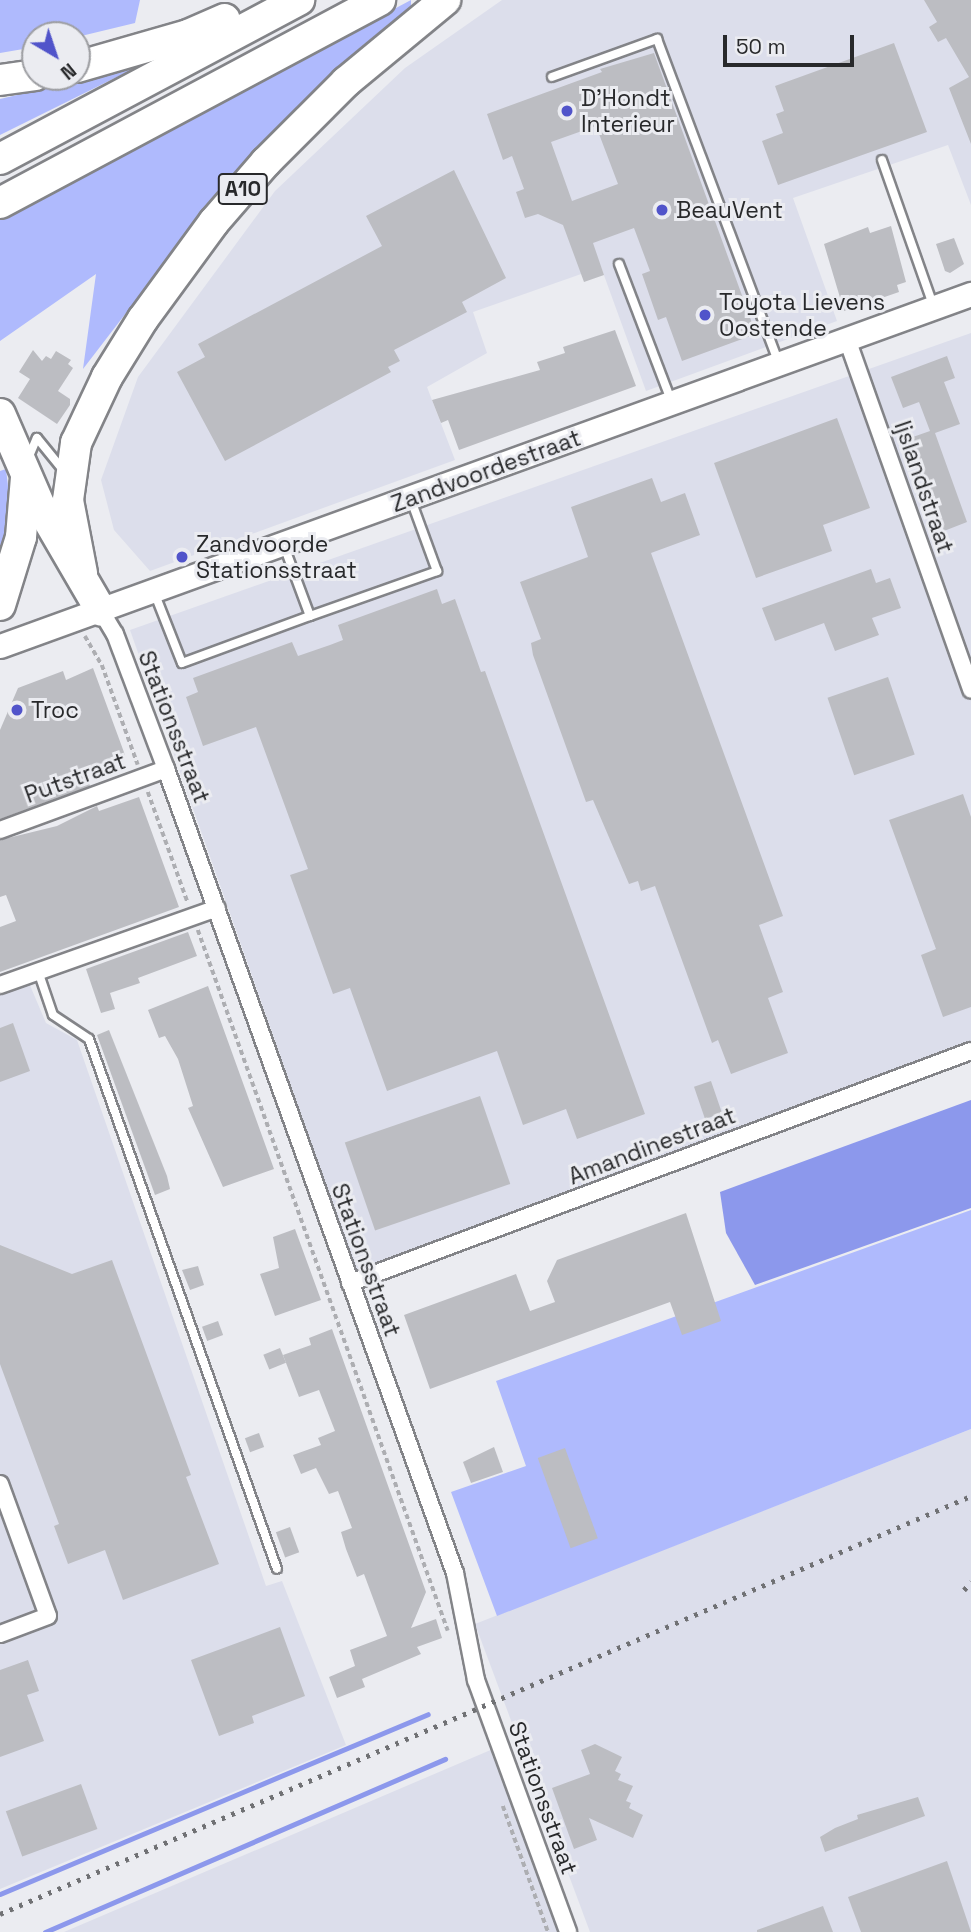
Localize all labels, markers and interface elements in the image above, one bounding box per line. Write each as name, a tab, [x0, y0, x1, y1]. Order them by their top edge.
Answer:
north arrow	[21, 21, 91, 91]
scale bar	[726, 21, 857, 65]
text: 50 m	[736, 33, 786, 60]
text: N	[55, 57, 81, 85]
place label: D'Hondt Interieur	[581, 84, 675, 138]
marker: D'Hondt Interieur	[559, 103, 575, 119]
road number: A10	[217, 172, 269, 206]
place label: BeauVent	[676, 196, 783, 224]
marker: BeauVent	[654, 202, 670, 218]
place label: Toyota Lievens Oostende	[719, 288, 885, 342]
marker: Toyota Lievens Oostende	[697, 307, 713, 323]
street label: Ijslandstraat	[888, 417, 960, 557]
street label: Zandvoordestraat	[388, 424, 584, 518]
place label: Zandvoorde Stationsstraat	[196, 530, 357, 584]
marker: Zandvoorde Stationsstraat	[174, 549, 190, 565]
street label: Stationsstraat	[132, 647, 216, 807]
place label: Troc	[31, 696, 79, 724]
marker: Troc	[9, 702, 25, 718]
street label: Putstraat	[21, 747, 129, 809]
street label: Amandinestraat	[565, 1101, 739, 1191]
street label: Stationsstraat	[326, 1180, 406, 1340]
street label: Stationsstraat	[503, 1718, 583, 1878]

